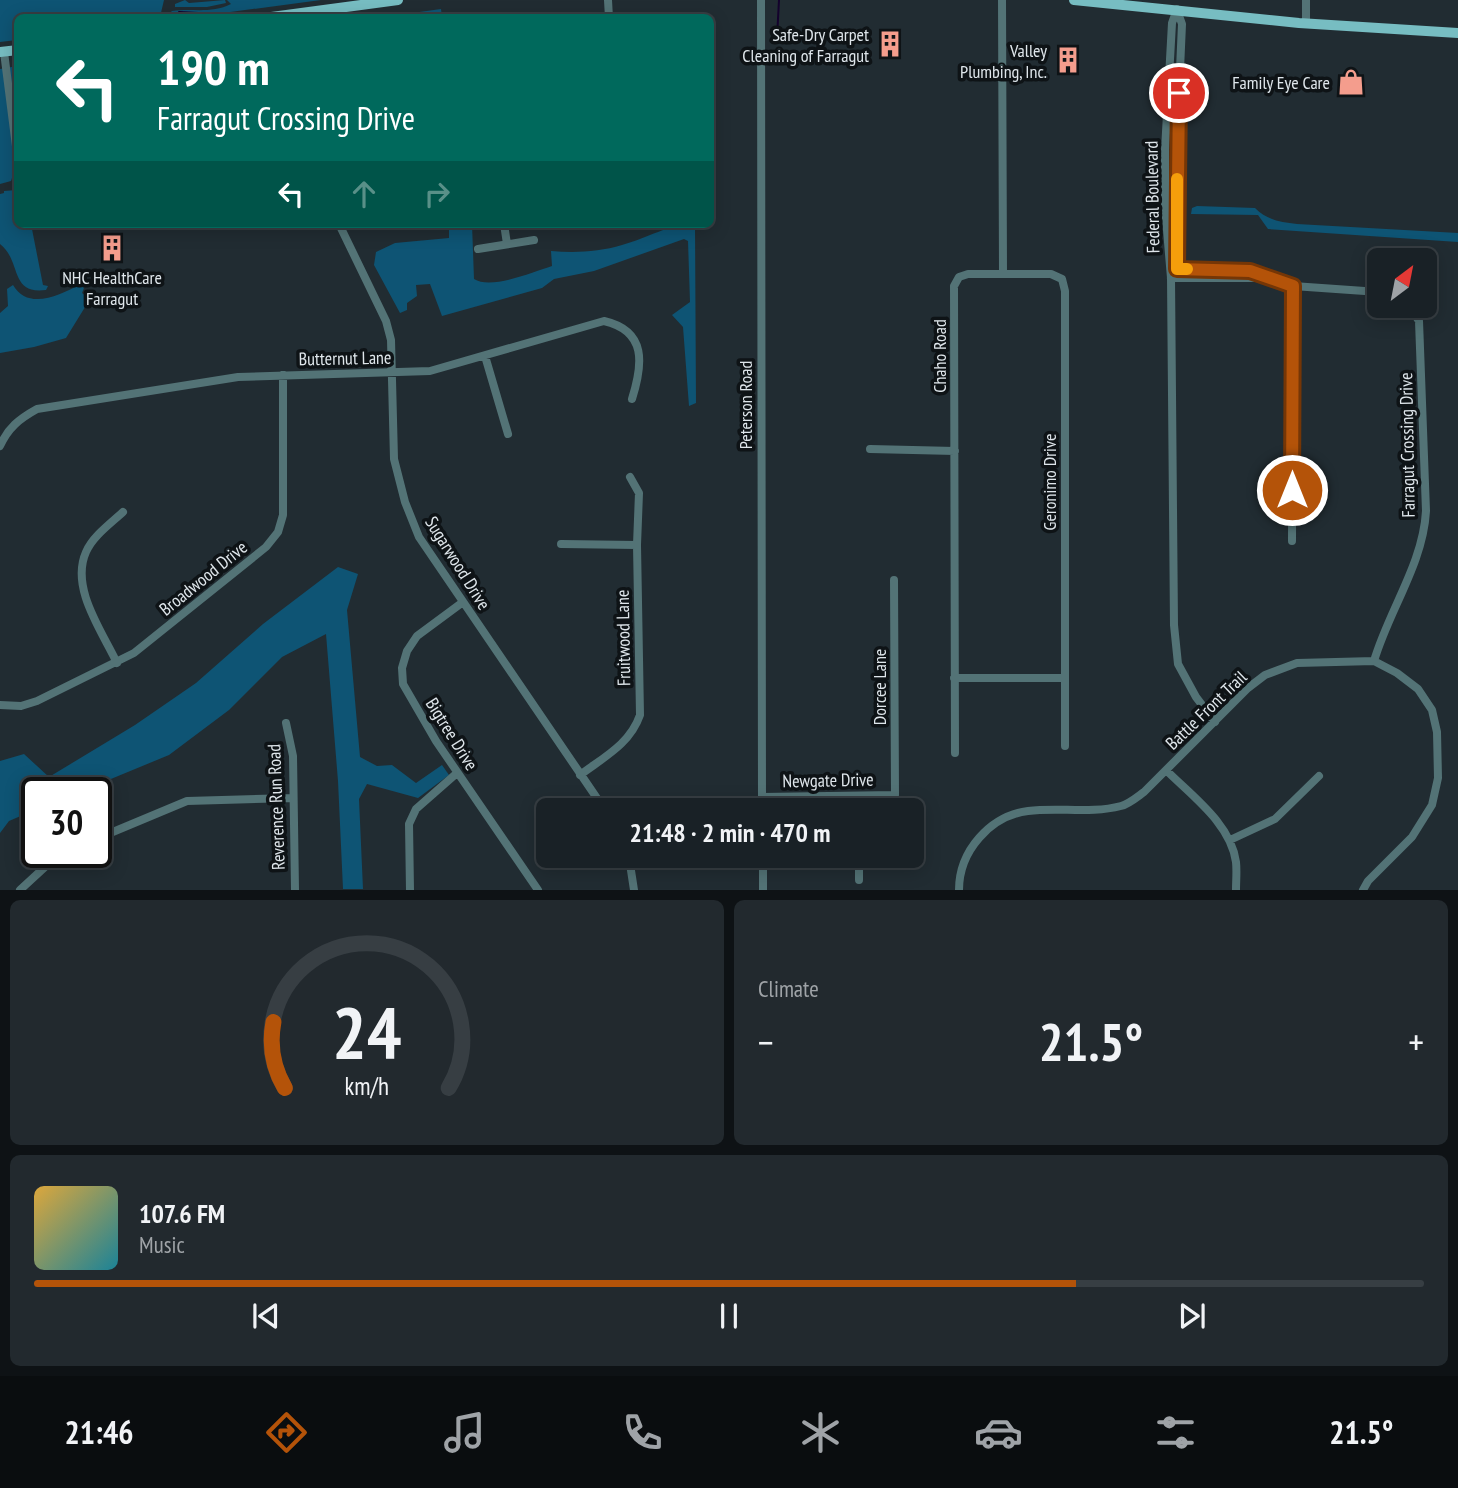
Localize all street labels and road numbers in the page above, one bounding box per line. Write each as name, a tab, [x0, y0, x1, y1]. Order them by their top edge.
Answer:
street label: Federal Boulevard	[1140, 141, 1164, 253]
street label: Chaho Road	[928, 319, 951, 393]
street label: Butternut Lane	[298, 346, 392, 370]
street label: Peterson Road	[734, 361, 757, 449]
street label: Farragut Crossing Drive	[1394, 372, 1420, 518]
street label: Geronimo Drive	[1038, 434, 1061, 530]
street label: Sugarwood Drive	[420, 512, 496, 614]
street label: Broadwood Drive	[154, 536, 252, 620]
street label: Fruitwood Lane	[611, 590, 635, 686]
street label: Dorcee Lane	[868, 649, 891, 725]
street label: Battle Front Trail	[1161, 665, 1252, 754]
street label: Bigtree Drive	[421, 693, 483, 775]
street label: Reverence Run Road	[262, 744, 290, 870]
street label: Newgate Drive	[782, 768, 874, 792]

